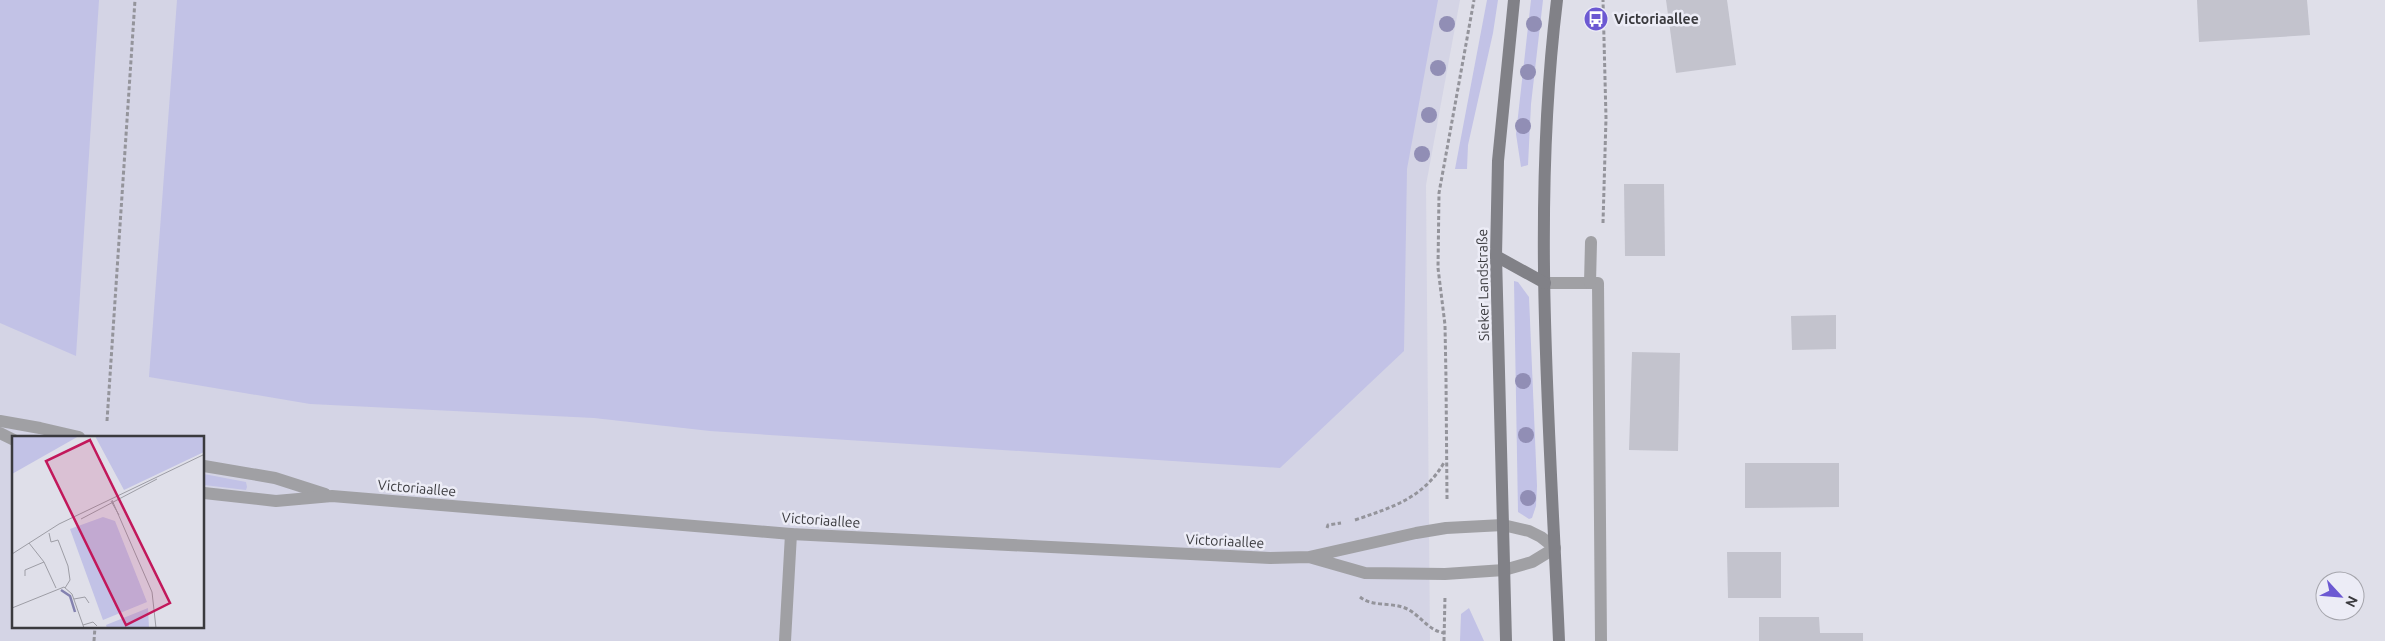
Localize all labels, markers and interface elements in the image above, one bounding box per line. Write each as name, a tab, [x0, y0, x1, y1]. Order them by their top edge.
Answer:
bus stop icon: Victoriaallee	[1583, 6, 1609, 32]
place label: Victoriaallee	[1614, 11, 1699, 27]
street label: Sieker Landstraße	[1474, 229, 1492, 341]
inset map	[12, 436, 205, 628]
street label: Victoriaallee	[377, 477, 457, 499]
street label: Victoriaallee	[781, 509, 861, 531]
street label: Victoriaallee	[1185, 531, 1265, 551]
north arrow	[2315, 571, 2365, 621]
text: N	[2342, 593, 2361, 610]

